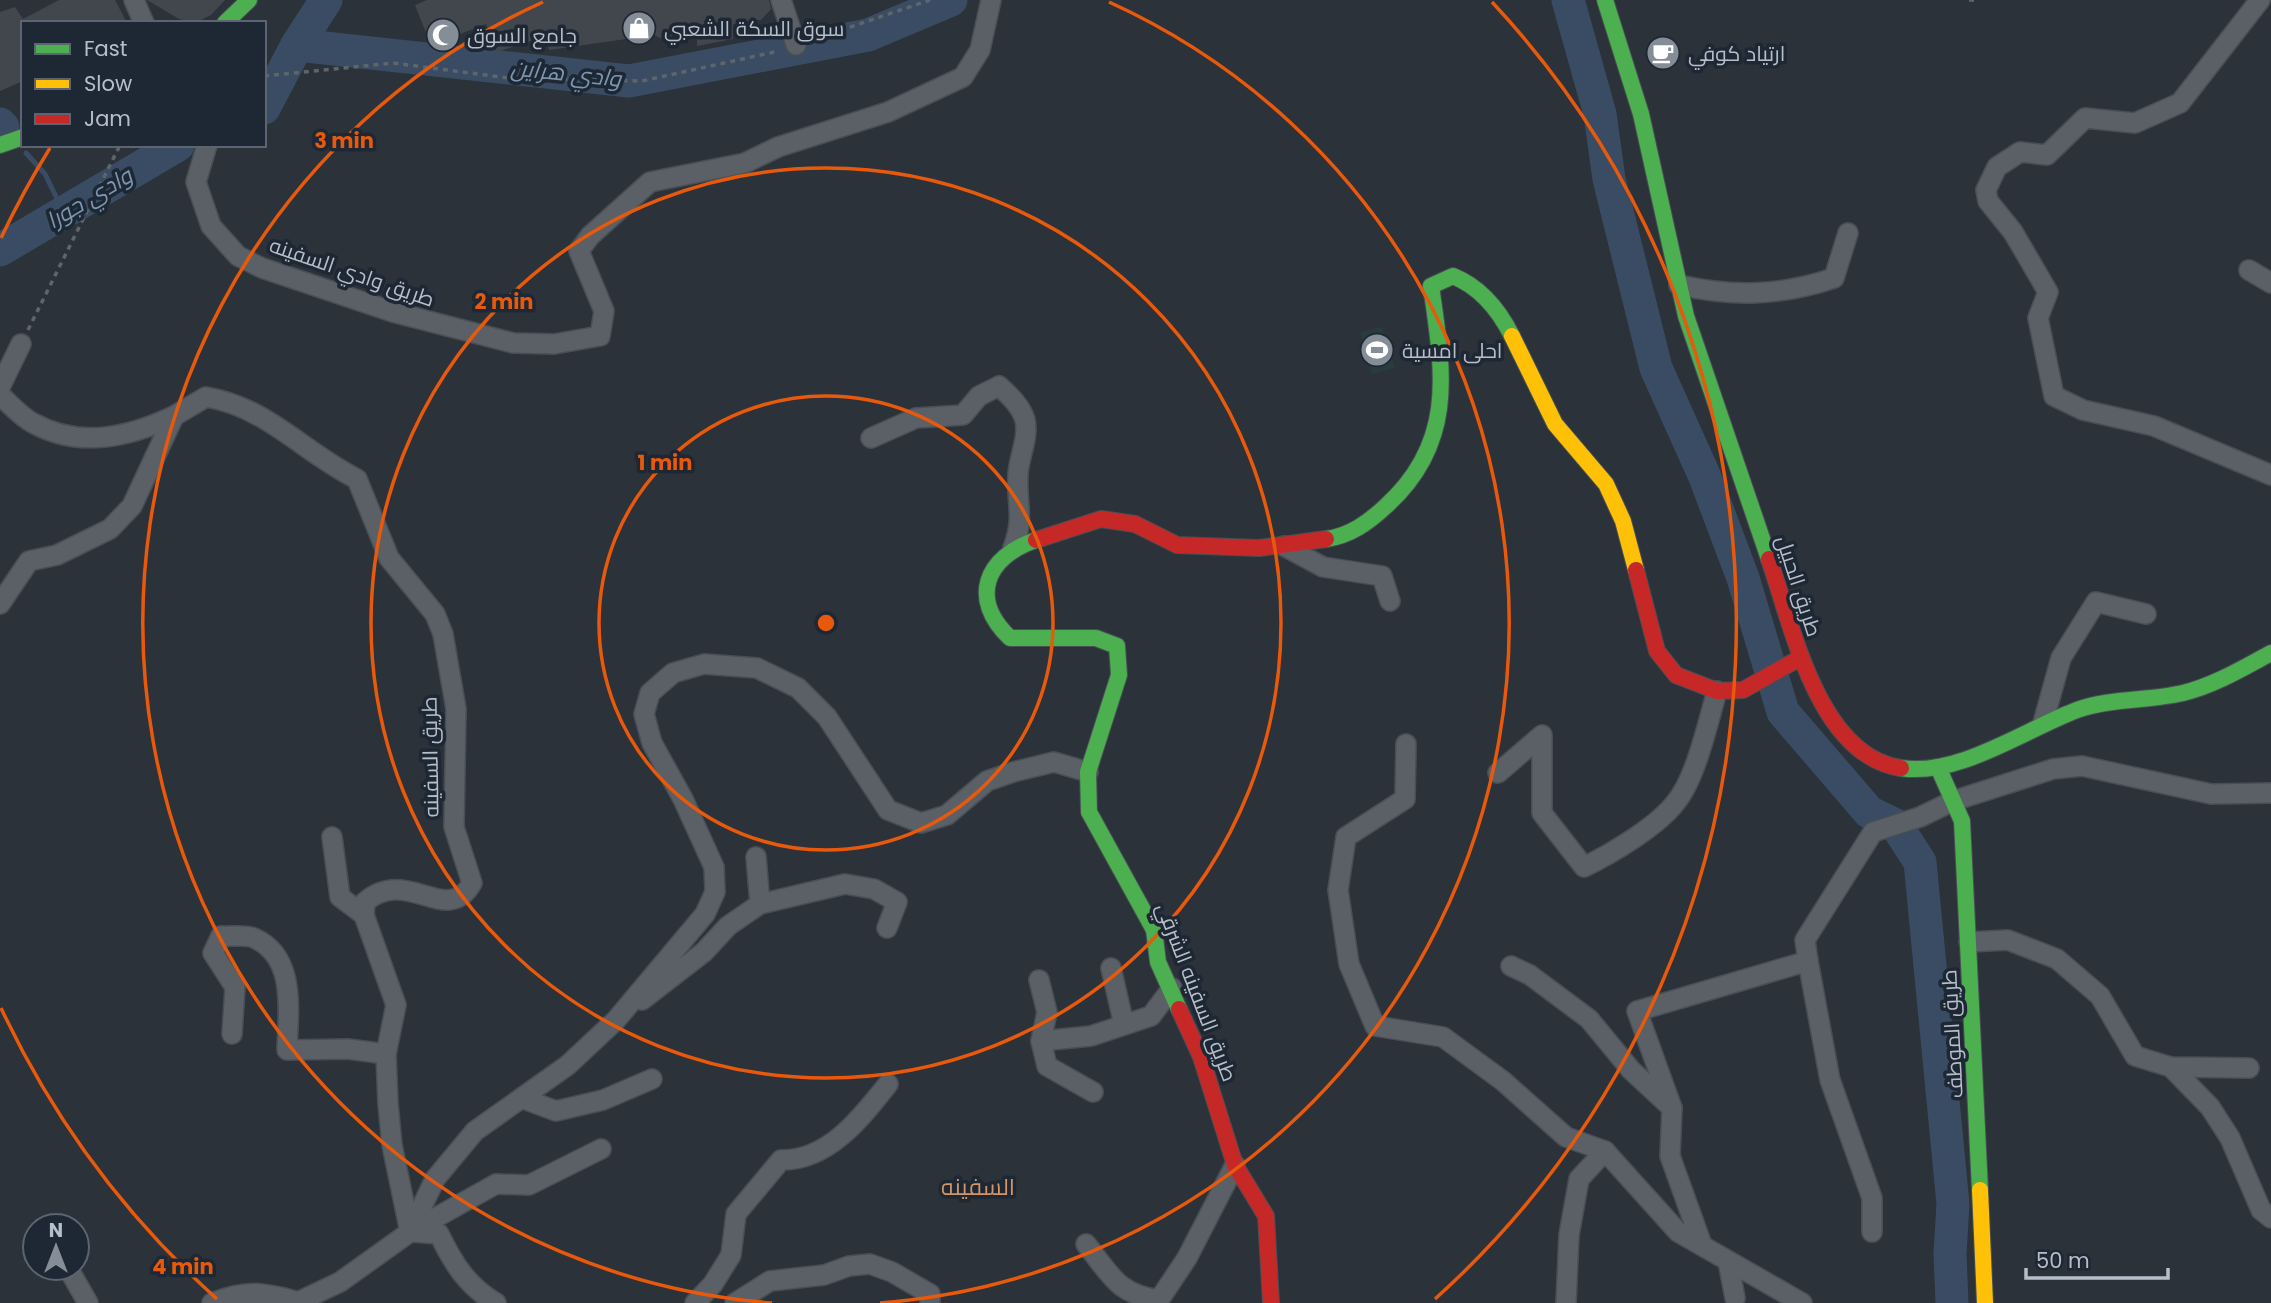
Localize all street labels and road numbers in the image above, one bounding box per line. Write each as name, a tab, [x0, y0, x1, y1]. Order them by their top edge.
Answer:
street label: طريق وادي السفينه	[265, 230, 438, 316]
street label: طريق الحبيل	[1769, 532, 1829, 640]
street label: طريق السفينه	[414, 696, 446, 818]
street label: طريق السفينه الشرقي	[1148, 899, 1244, 1086]
street label: طريق الموطف	[1934, 969, 1970, 1099]

